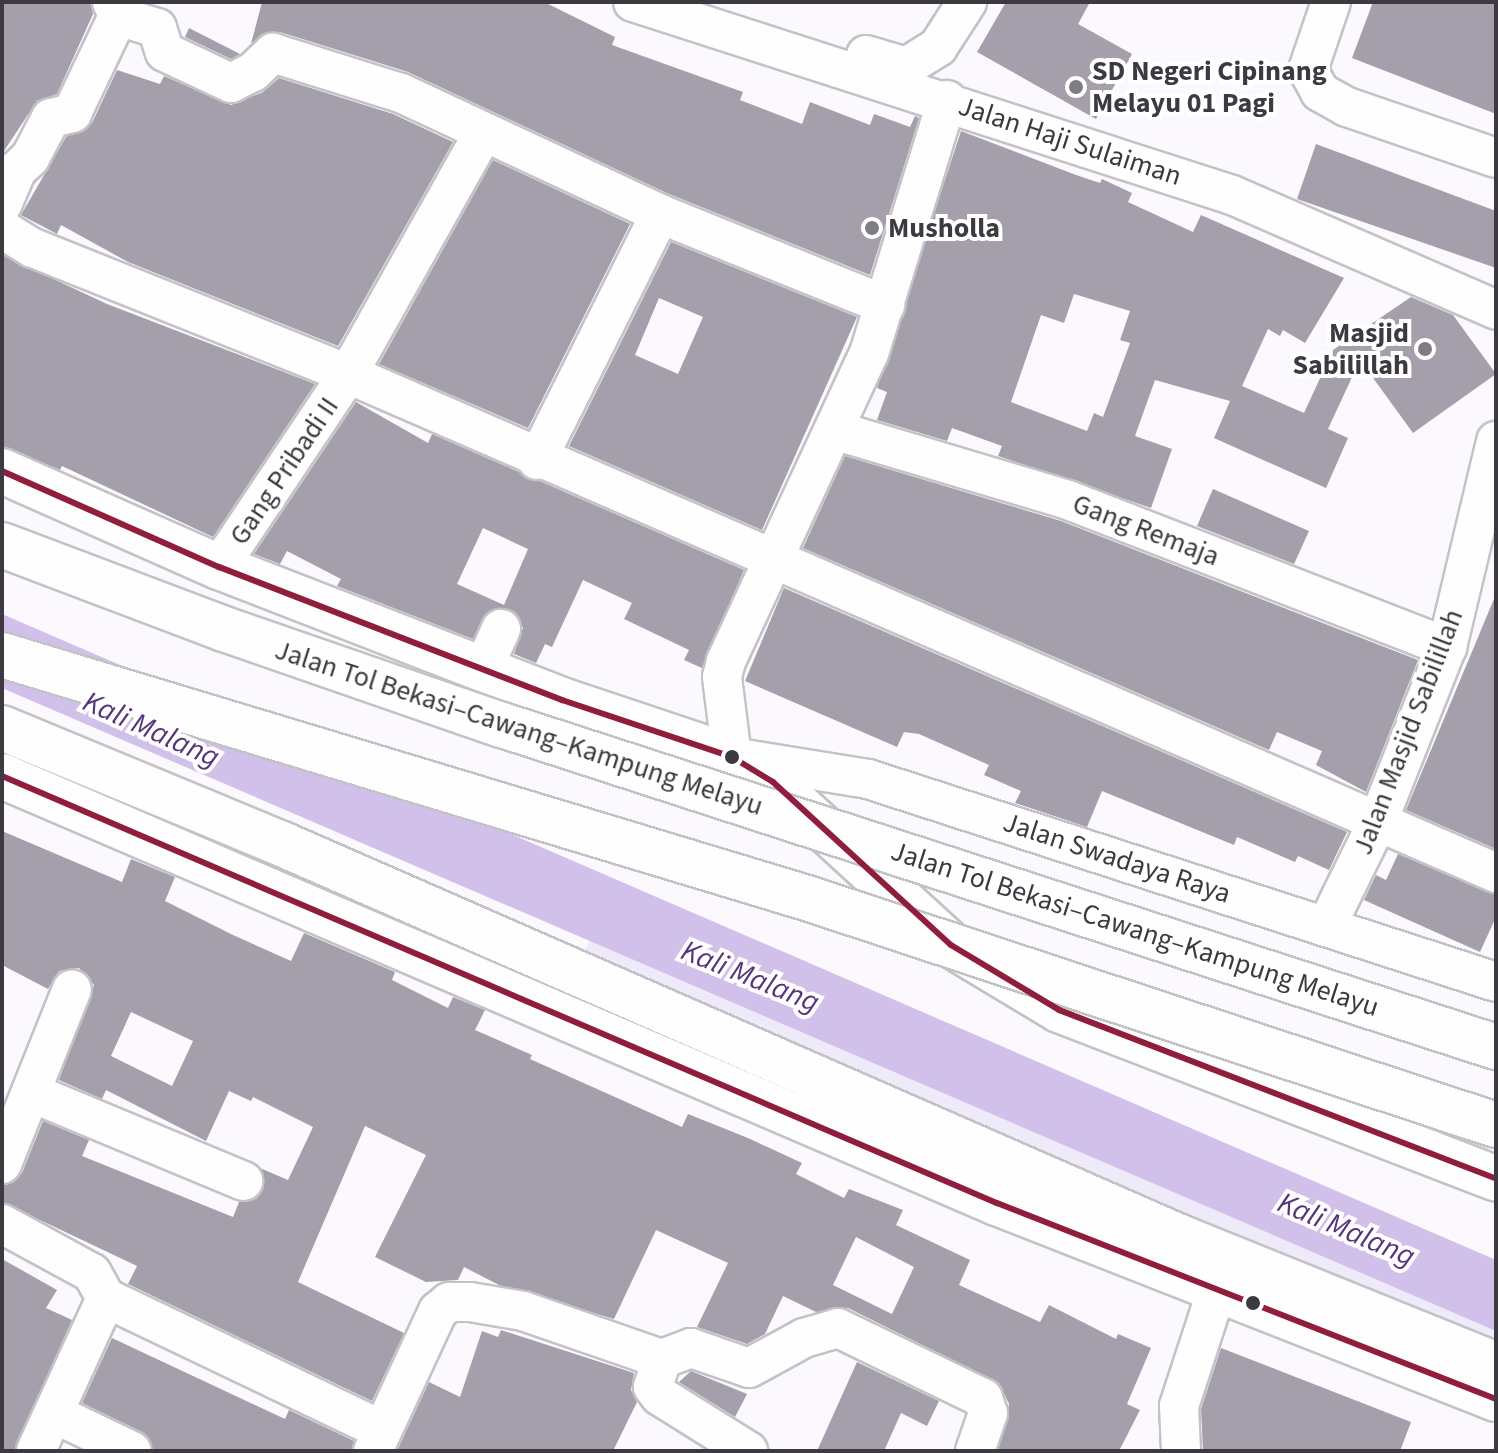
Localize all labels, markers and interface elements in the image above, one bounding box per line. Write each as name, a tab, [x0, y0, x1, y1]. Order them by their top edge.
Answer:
place label: SD Negeri Cipinang Melayu 01 Pagi	[1092, 54, 1327, 120]
marker: SD Negeri Cipinang Melayu 01 Pagi	[1067, 78, 1085, 96]
street label: Jalan Haji Sulaiman	[954, 89, 1186, 193]
place label: Musholla	[888, 211, 1000, 245]
marker: Musholla	[863, 219, 881, 237]
place label: Masjid Sabilillah	[1292, 316, 1409, 382]
marker: Masjid Sabilillah	[1416, 340, 1434, 358]
street label: Gang Pribadi II	[222, 391, 346, 551]
street label: Gang Remaja	[1068, 487, 1224, 573]
street label: Jalan Masjid Sabilillah	[1346, 605, 1470, 859]
street label: Jalan Tol Bekasi–Cawang–Kampung Melayu	[271, 633, 767, 823]
water label: Kali Malang	[77, 684, 225, 776]
unlabelled marker	[724, 749, 740, 765]
street label: Jalan Swadaya Raya	[999, 805, 1235, 911]
street label: Jalan Tol Bekasi–Cawang–Kampung Melayu	[887, 834, 1383, 1024]
water label: Kali Malang	[676, 933, 824, 1021]
water label: Kali Malang	[1272, 1185, 1420, 1275]
unlabelled marker	[1245, 1295, 1261, 1311]

